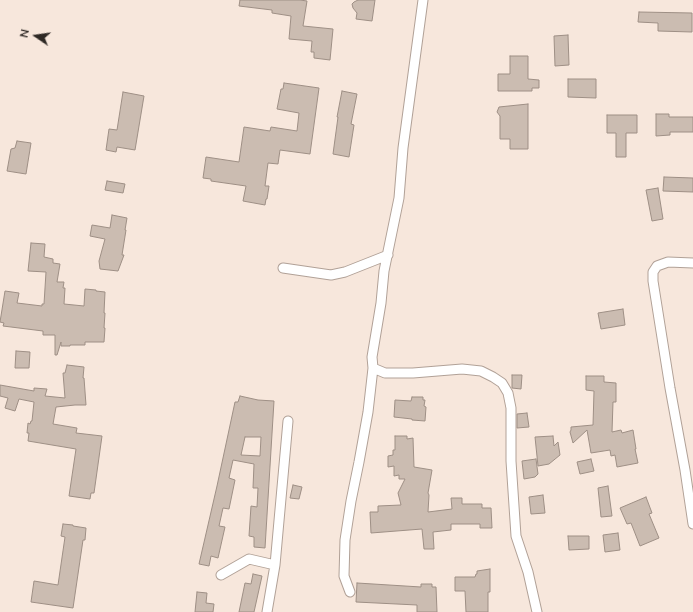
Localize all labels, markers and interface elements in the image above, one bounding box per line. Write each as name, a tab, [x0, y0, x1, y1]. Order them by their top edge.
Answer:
north arrow	[16, 16, 56, 56]
text: N	[17, 28, 32, 39]

